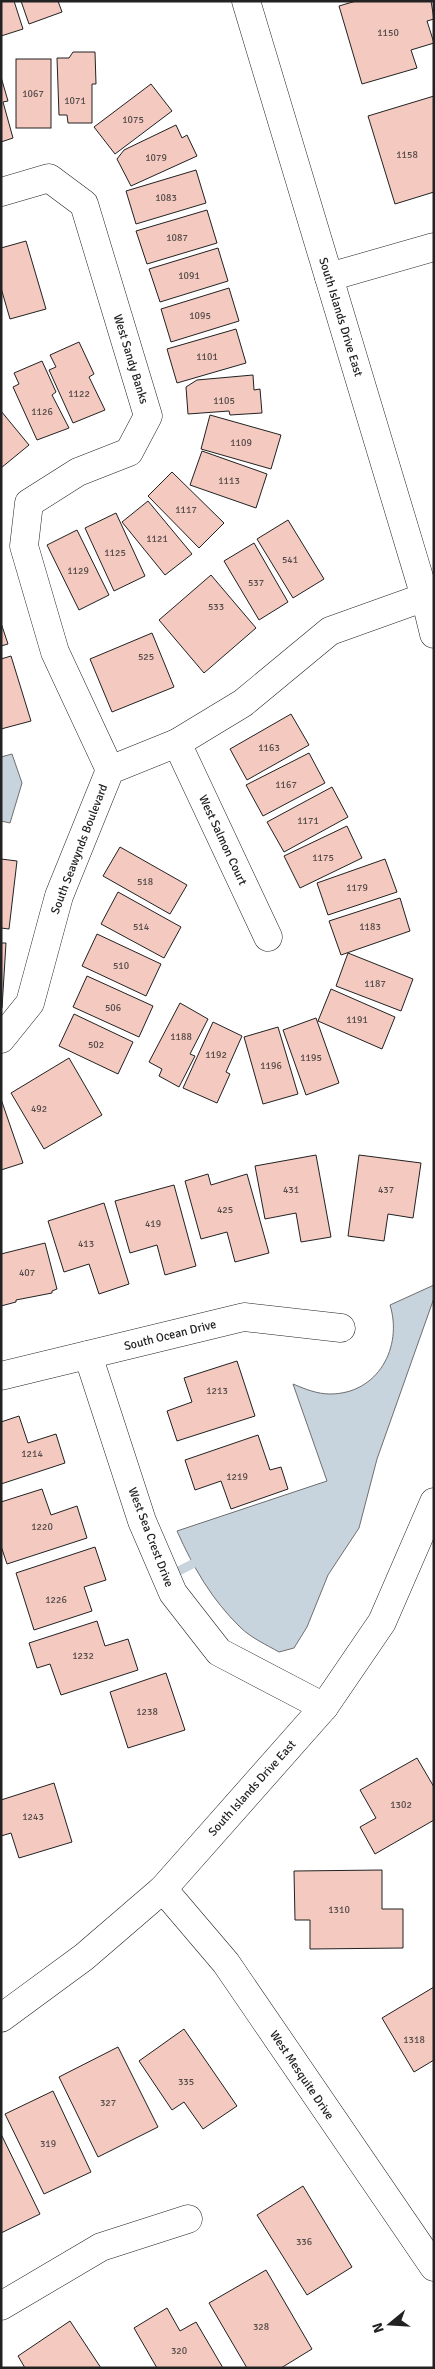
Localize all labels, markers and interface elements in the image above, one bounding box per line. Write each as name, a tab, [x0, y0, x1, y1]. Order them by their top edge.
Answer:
house number: 1150	[377, 27, 399, 39]
house number: 1067	[22, 88, 44, 100]
house number: 1071	[64, 95, 86, 107]
house number: 1075	[122, 114, 144, 126]
house number: 1158	[396, 149, 418, 161]
house number: 1079	[145, 152, 167, 164]
house number: 1083	[155, 192, 177, 204]
house number: 1087	[166, 232, 188, 244]
street label: South Islands Drive East	[315, 256, 366, 379]
house number: 1091	[178, 270, 200, 282]
house number: 1095	[189, 310, 211, 322]
street label: West Sandy Banks	[110, 313, 151, 406]
house number: 1101	[196, 351, 218, 363]
house number: 1122	[68, 388, 90, 400]
house number: 1105	[213, 395, 235, 407]
house number: 1126	[31, 406, 53, 418]
house number: 1109	[230, 437, 252, 449]
house number: 1113	[218, 475, 240, 487]
house number: 1117	[175, 504, 197, 516]
house number: 1121	[146, 533, 168, 545]
house number: 1125	[104, 547, 126, 559]
house number: 541	[282, 554, 298, 566]
house number: 1129	[67, 565, 89, 577]
house number: 537	[248, 577, 264, 589]
house number: 533	[208, 601, 224, 613]
house number: 525	[138, 651, 154, 663]
house number: 1163	[258, 742, 280, 754]
house number: 1167	[275, 779, 297, 791]
street label: South Seawynds Boulevard	[48, 782, 111, 916]
street label: West Salmon Court	[195, 793, 250, 888]
house number: 1171	[297, 815, 319, 827]
house number: 1175	[312, 852, 334, 864]
house number: 518	[137, 876, 153, 888]
house number: 1179	[346, 882, 368, 894]
house number: 514	[133, 921, 150, 933]
house number: 1183	[359, 921, 381, 933]
house number: 510	[113, 960, 129, 972]
house number: 1187	[364, 978, 386, 990]
house number: 506	[105, 1002, 121, 1014]
house number: 1191	[346, 1014, 368, 1026]
house number: 1188	[170, 1031, 192, 1043]
house number: 502	[88, 1039, 104, 1051]
house number: 1192	[205, 1049, 227, 1061]
house number: 1195	[300, 1052, 322, 1064]
house number: 1196	[260, 1060, 282, 1072]
house number: 492	[31, 1103, 47, 1115]
house number: 431	[283, 1184, 299, 1196]
house number: 437	[378, 1184, 394, 1196]
house number: 425	[217, 1204, 233, 1216]
house number: 419	[145, 1218, 161, 1230]
house number: 413	[78, 1238, 94, 1250]
house number: 407	[19, 1267, 35, 1279]
street label: South Ocean Drive	[122, 1317, 218, 1354]
house number: 1213	[206, 1385, 228, 1397]
house number: 1214	[21, 1448, 43, 1460]
house number: 1219	[226, 1471, 248, 1483]
street label: West Sea Crest Drive	[125, 1485, 176, 1589]
house number: 1220	[31, 1521, 53, 1533]
house number: 1226	[45, 1594, 67, 1606]
house number: 1232	[72, 1650, 94, 1662]
house number: 1238	[136, 1706, 158, 1718]
street label: South Islands Drive East	[205, 1737, 299, 1839]
house number: 1302	[390, 1799, 412, 1811]
house number: 1243	[22, 1811, 44, 1823]
house number: 1310	[328, 1904, 350, 1916]
street label: West Mesquite Drive	[266, 2028, 337, 2123]
house number: 1318	[403, 2034, 425, 2046]
house number: 335	[178, 2076, 194, 2088]
house number: 327	[100, 2097, 116, 2109]
house number: 319	[40, 2138, 56, 2150]
house number: 336	[296, 2236, 312, 2248]
north arrow	[365, 2299, 415, 2349]
house number: 328	[253, 2321, 269, 2333]
text: N	[369, 2321, 388, 2335]
house number: 320	[171, 2345, 187, 2357]

